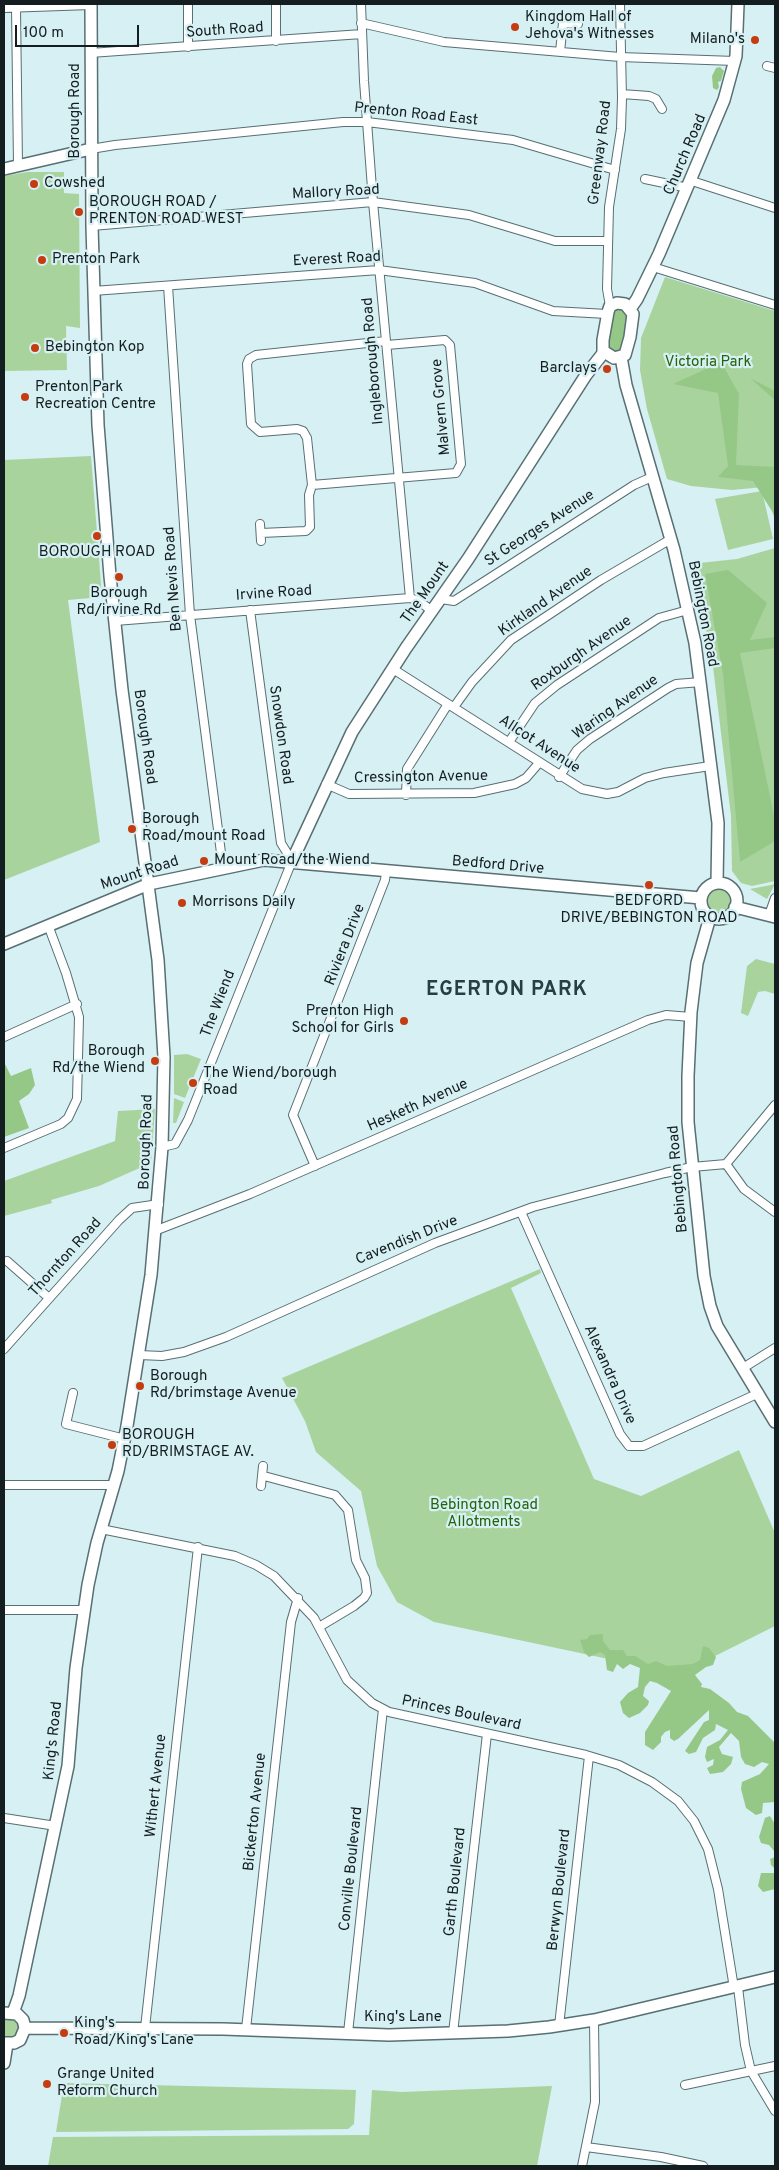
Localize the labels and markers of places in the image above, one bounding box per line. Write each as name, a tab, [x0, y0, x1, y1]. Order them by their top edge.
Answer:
place label: Kingdom Hall of Jehova's Witnesses	[525, 9, 654, 44]
marker: Kingdom Hall of Jehova's Witnesses	[509, 21, 521, 33]
place label: Milano's	[690, 31, 745, 49]
marker: Milano's	[749, 34, 761, 46]
place label: Cowshed	[44, 175, 105, 193]
marker: Cowshed	[28, 178, 40, 190]
place label: BOROUGH ROAD / PRENTON ROAD WEST	[89, 194, 244, 229]
marker: BOROUGH ROAD / PRENTON ROAD WEST	[73, 206, 85, 218]
place label: Prenton Park	[52, 251, 140, 269]
marker: Prenton Park	[36, 254, 48, 266]
place label: Bebington Kop	[45, 339, 144, 357]
marker: Bebington Kop	[29, 342, 41, 354]
place label: Barclays	[540, 360, 597, 378]
marker: Barclays	[601, 363, 613, 375]
place label: Prenton Park Recreation Centre	[35, 379, 156, 414]
marker: Prenton Park Recreation Centre	[19, 391, 31, 403]
marker: BOROUGH ROAD	[91, 530, 103, 542]
place label: BOROUGH ROAD	[39, 544, 155, 562]
marker: Borough Rd/irvine Rd	[113, 571, 125, 583]
place label: Borough Rd/irvine Rd	[77, 585, 161, 620]
place label: Borough Road/mount Road	[142, 811, 265, 846]
marker: Borough Road/mount Road	[126, 823, 138, 835]
place label: Mount Road/the Wiend	[214, 852, 370, 870]
marker: Mount Road/the Wiend	[198, 855, 210, 867]
marker: BEDFORD DRIVE/BEBINGTON ROAD	[643, 879, 655, 891]
place label: BEDFORD DRIVE/BEBINGTON ROAD	[561, 893, 737, 928]
place label: Morrisons Daily	[192, 894, 295, 912]
marker: Morrisons Daily	[176, 897, 188, 909]
place label: Prenton High School for Girls	[292, 1003, 394, 1038]
marker: Prenton High School for Girls	[398, 1015, 410, 1027]
place label: Borough Rd/the Wiend	[52, 1043, 145, 1078]
marker: Borough Rd/the Wiend	[149, 1055, 161, 1067]
place label: The Wiend/borough Road	[203, 1065, 337, 1100]
marker: The Wiend/borough Road	[187, 1077, 199, 1089]
place label: Borough Rd/brimstage Avenue	[150, 1368, 296, 1403]
marker: Borough Rd/brimstage Avenue	[134, 1380, 146, 1392]
place label: BOROUGH RD/BRIMSTAGE AV.	[122, 1427, 254, 1462]
marker: BOROUGH RD/BRIMSTAGE AV.	[106, 1439, 118, 1451]
place label: King's Road/King's Lane	[74, 2015, 194, 2050]
marker: King's Road/King's Lane	[58, 2027, 70, 2039]
place label: Grange United Reform Church	[57, 2066, 157, 2101]
marker: Grange United Reform Church	[41, 2078, 53, 2090]

